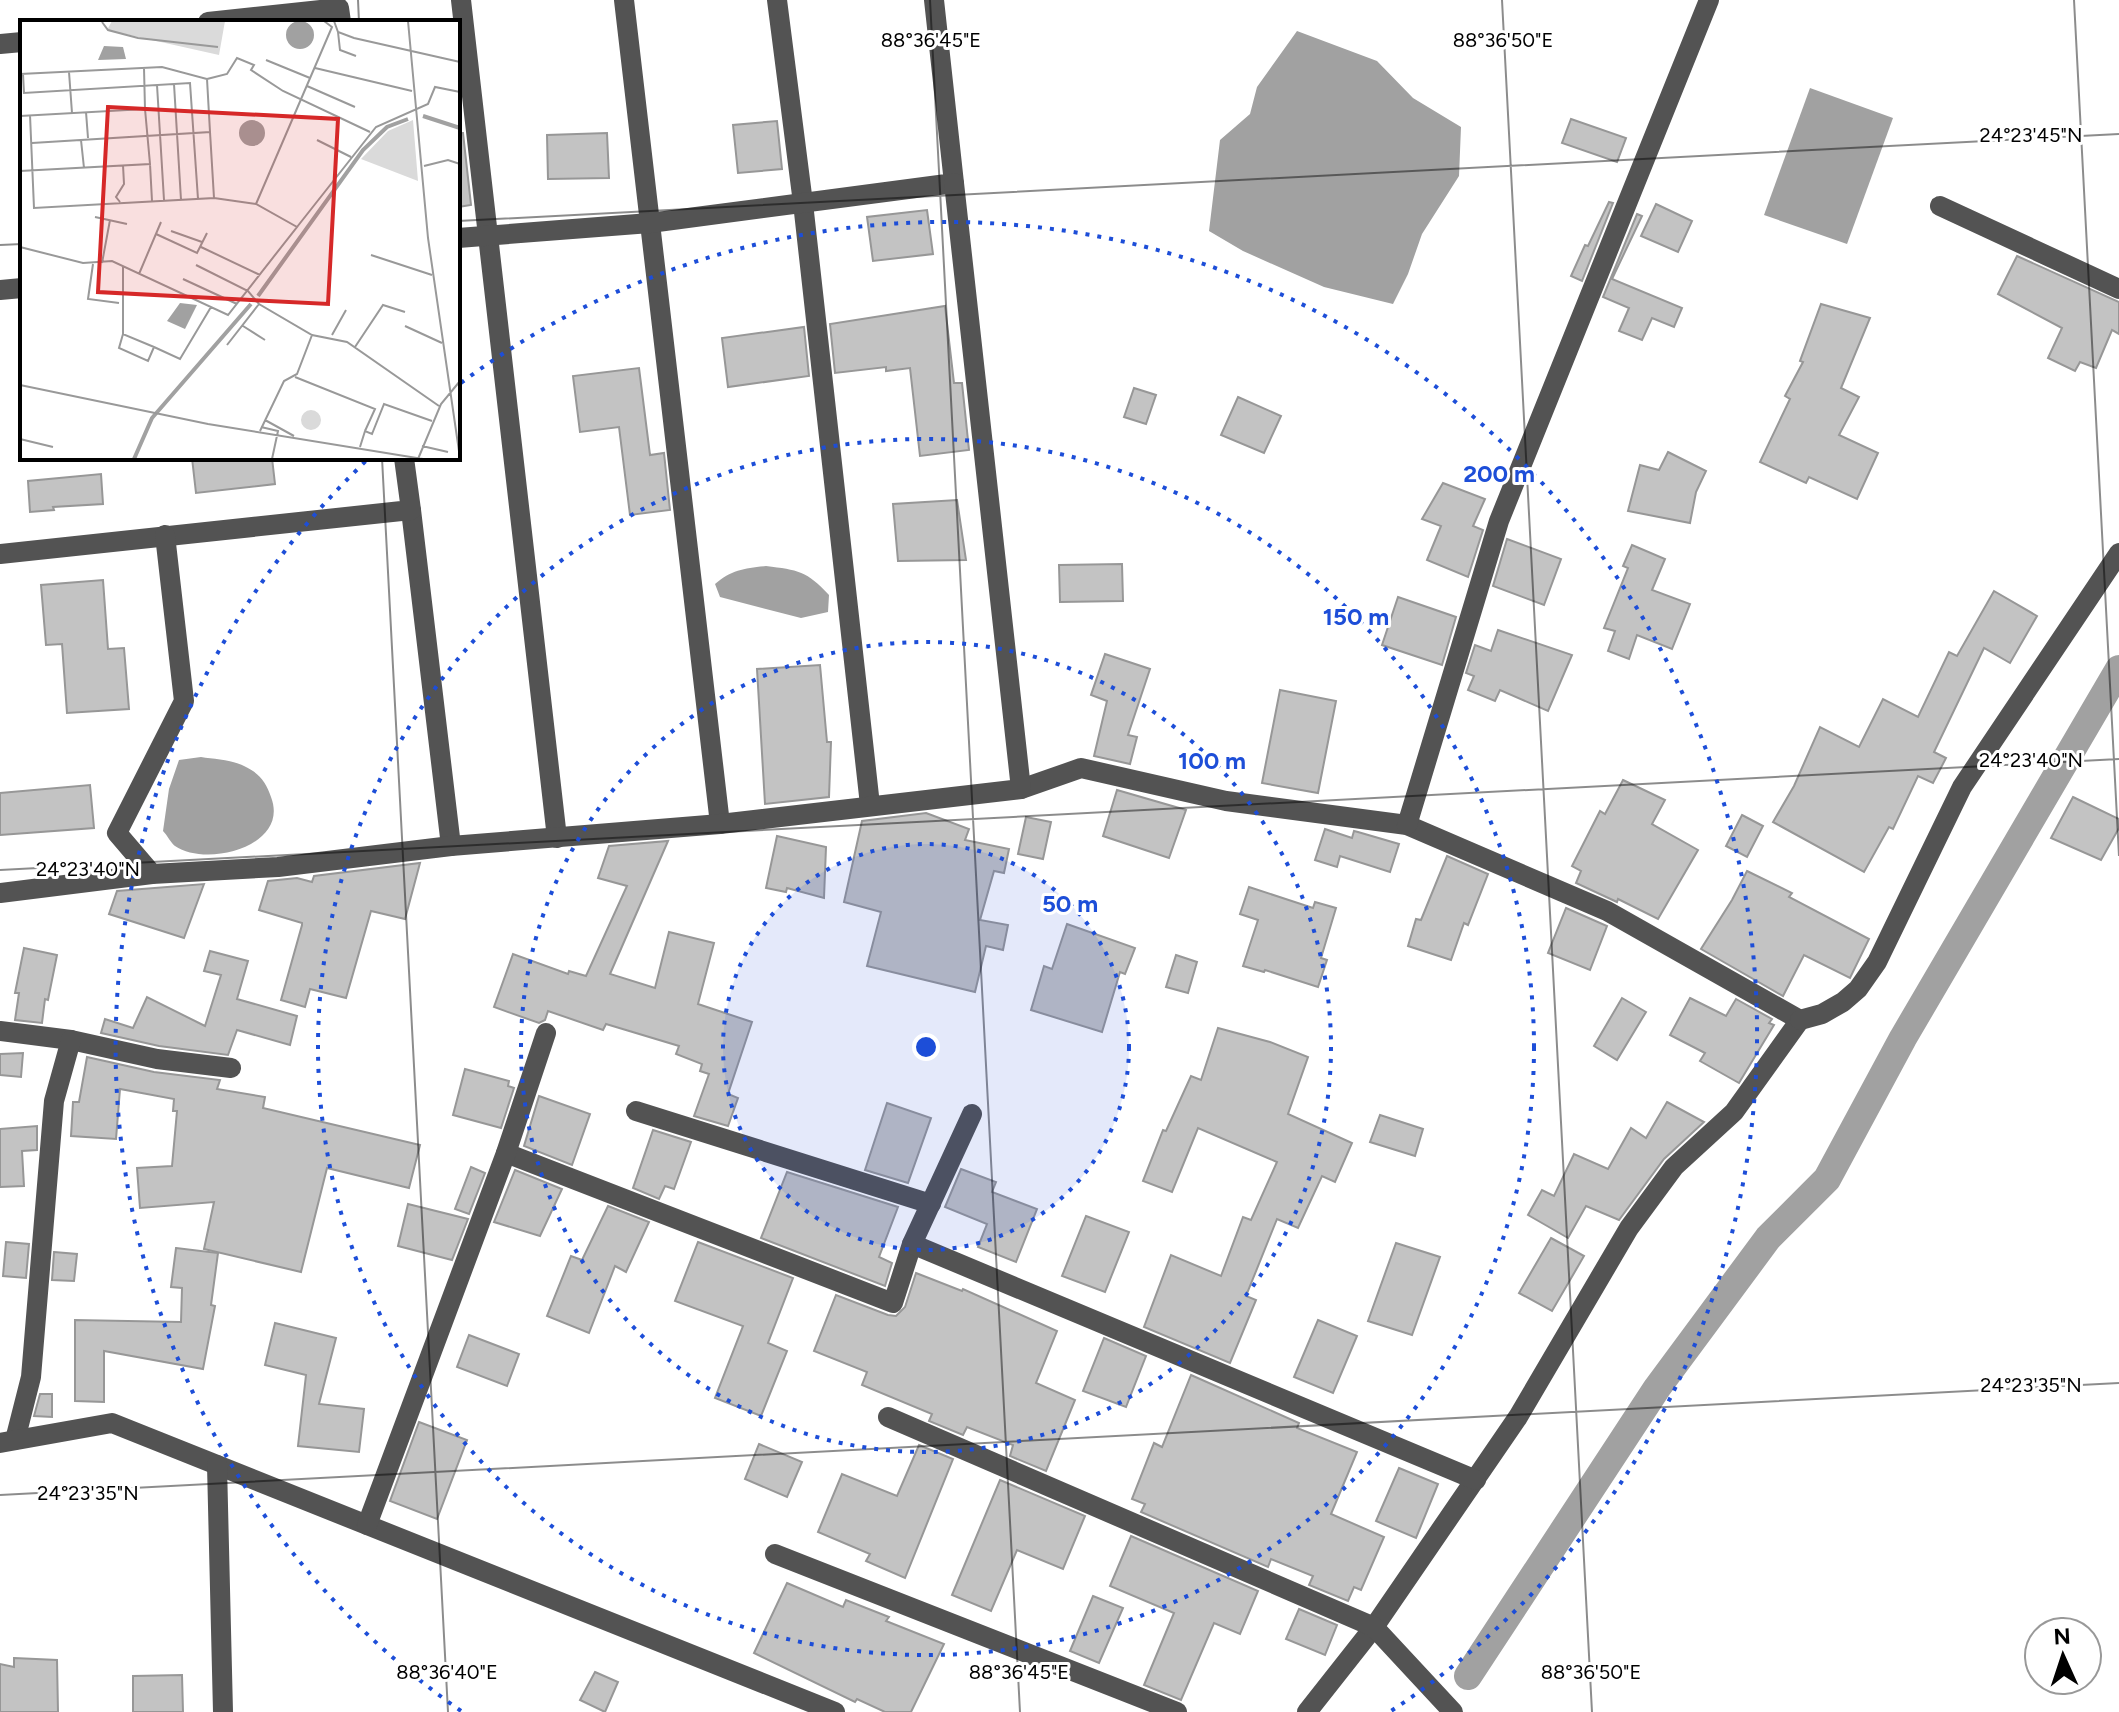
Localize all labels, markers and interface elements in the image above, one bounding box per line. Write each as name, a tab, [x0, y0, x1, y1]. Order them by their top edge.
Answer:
inset map	[20, 20, 460, 460]
text: 88°36'45"E	[881, 28, 981, 52]
text: 88°36'50"E	[1453, 28, 1553, 52]
text: 24°23'45"N	[1980, 123, 2082, 147]
text: 200 m	[1463, 459, 1535, 488]
text: 150 m	[1323, 602, 1389, 631]
text: 100 m	[1178, 746, 1246, 775]
text: 24°23'40"N	[1979, 748, 2083, 772]
text: 24°23'40"N	[36, 857, 140, 881]
text: 50 m	[1042, 889, 1098, 918]
centre of rings	[912, 1033, 940, 1061]
text: 24°23'35"N	[1980, 1373, 2082, 1397]
text: 24°23'35"N	[37, 1481, 139, 1505]
north arrow	[2023, 1616, 2103, 1696]
text: N	[2053, 1623, 2071, 1650]
text: 88°36'40"E	[396, 1660, 498, 1684]
text: 88°36'45"E	[969, 1660, 1069, 1684]
text: 88°36'50"E	[1541, 1660, 1641, 1684]

